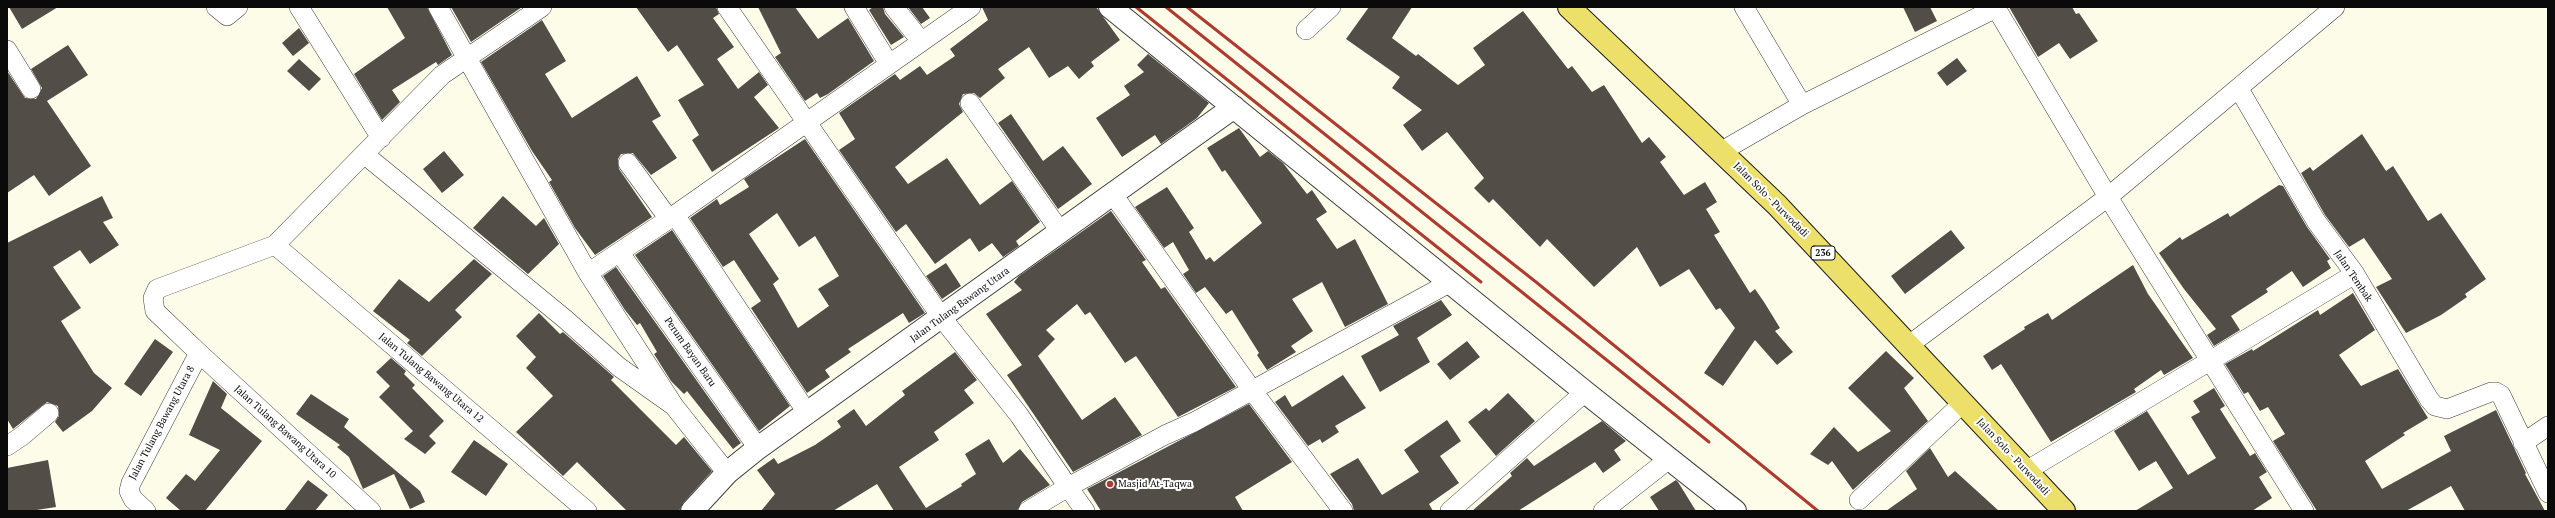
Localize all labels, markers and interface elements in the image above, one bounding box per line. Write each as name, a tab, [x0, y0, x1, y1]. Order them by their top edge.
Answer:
street label: Jalan Solo - Purwodadi	[1731, 160, 1811, 240]
road number: 236	[1811, 246, 1835, 260]
street label: Jalan Tembak	[2331, 248, 2375, 304]
street label: Jalan Tulang Bawang Utara	[908, 265, 1012, 345]
street label: Perum Bayan Baru	[662, 315, 718, 389]
street label: Jalan Tulang Bawang Utara 12	[376, 331, 486, 425]
street label: Jalan Tulang Bawang Utara 8	[127, 364, 197, 482]
street label: Jalan Tulang Bawang Utara 10	[232, 383, 338, 481]
street label: Jalan Solo - Purwodadi	[1974, 416, 2052, 498]
place label: Masjid At-Taqwa	[1118, 478, 1192, 490]
marker: Masjid At-Taqwa	[1105, 479, 1115, 489]

